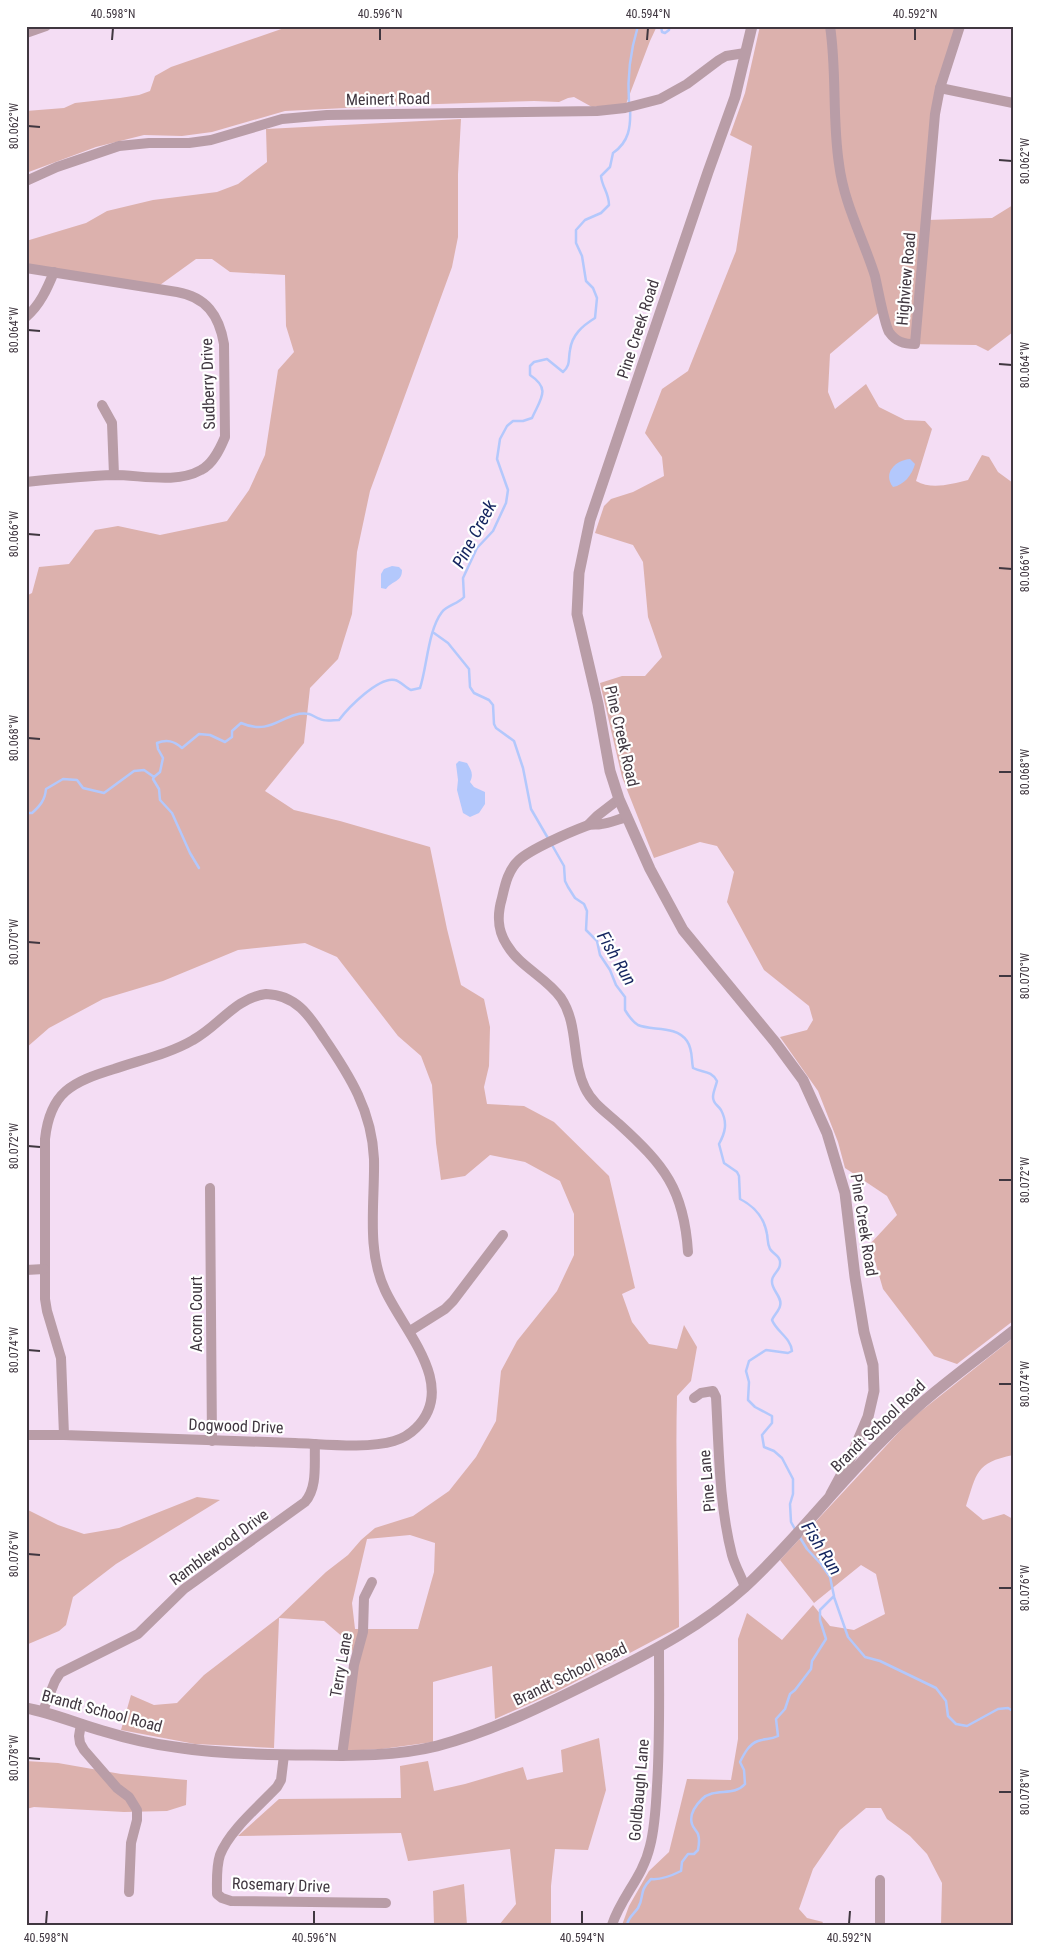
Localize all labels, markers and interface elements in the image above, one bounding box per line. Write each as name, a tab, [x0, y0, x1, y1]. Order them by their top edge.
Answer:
text: 40.598°N	[91, 7, 135, 21]
text: 40.596°N	[358, 7, 402, 21]
text: 40.594°N	[626, 7, 670, 21]
text: 40.592°N	[893, 7, 937, 21]
street label: Meinert Road	[346, 89, 430, 109]
text: 80.062°W	[7, 103, 21, 149]
text: 80.062°W	[1018, 138, 1032, 184]
street label: Highview Road	[892, 232, 920, 326]
street label: Pine Creek Road	[613, 277, 663, 381]
text: 80.064°W	[7, 307, 21, 353]
street label: Sudberry Drive	[197, 338, 219, 430]
text: 80.064°W	[1018, 342, 1032, 388]
water label: Pine Creek	[447, 496, 501, 571]
text: 80.066°W	[7, 511, 21, 557]
text: 80.066°W	[1018, 546, 1032, 592]
street label: Pine Creek Road	[601, 684, 643, 788]
text: 80.068°W	[7, 715, 21, 761]
text: 80.068°W	[1018, 749, 1032, 795]
text: 80.070°W	[7, 919, 21, 965]
water label: Fish Run	[593, 927, 641, 989]
text: 80.070°W	[1018, 953, 1032, 999]
text: 80.072°W	[7, 1123, 21, 1169]
text: 80.072°W	[1018, 1157, 1032, 1203]
street label: Pine Creek Road	[847, 1173, 881, 1277]
street label: Acorn Court	[187, 1276, 206, 1352]
text: 80.074°W	[7, 1327, 21, 1373]
text: 80.074°W	[1018, 1361, 1032, 1407]
street label: Brandt School Road	[827, 1376, 929, 1476]
street label: Dogwood Drive	[188, 1415, 284, 1437]
street label: Pine Lane	[695, 1449, 719, 1513]
street label: Ramblewood Drive	[166, 1505, 272, 1589]
water label: Fish Run	[797, 1517, 847, 1579]
text: 80.076°W	[7, 1531, 21, 1577]
text: 80.076°W	[1018, 1565, 1032, 1611]
street label: Terry Lane	[326, 1631, 356, 1699]
street label: Brandt School Road	[510, 1638, 630, 1710]
street label: Brandt School Road	[40, 1686, 164, 1736]
text: 80.078°W	[7, 1735, 21, 1781]
street label: Goldbaugh Lane	[625, 1738, 653, 1842]
text: 80.078°W	[1018, 1769, 1032, 1815]
street label: Rosemary Drive	[232, 1874, 330, 1896]
text: 40.598°N	[24, 1931, 68, 1945]
text: 40.596°N	[292, 1931, 336, 1945]
text: 40.594°N	[560, 1931, 604, 1945]
text: 40.592°N	[827, 1931, 871, 1945]

